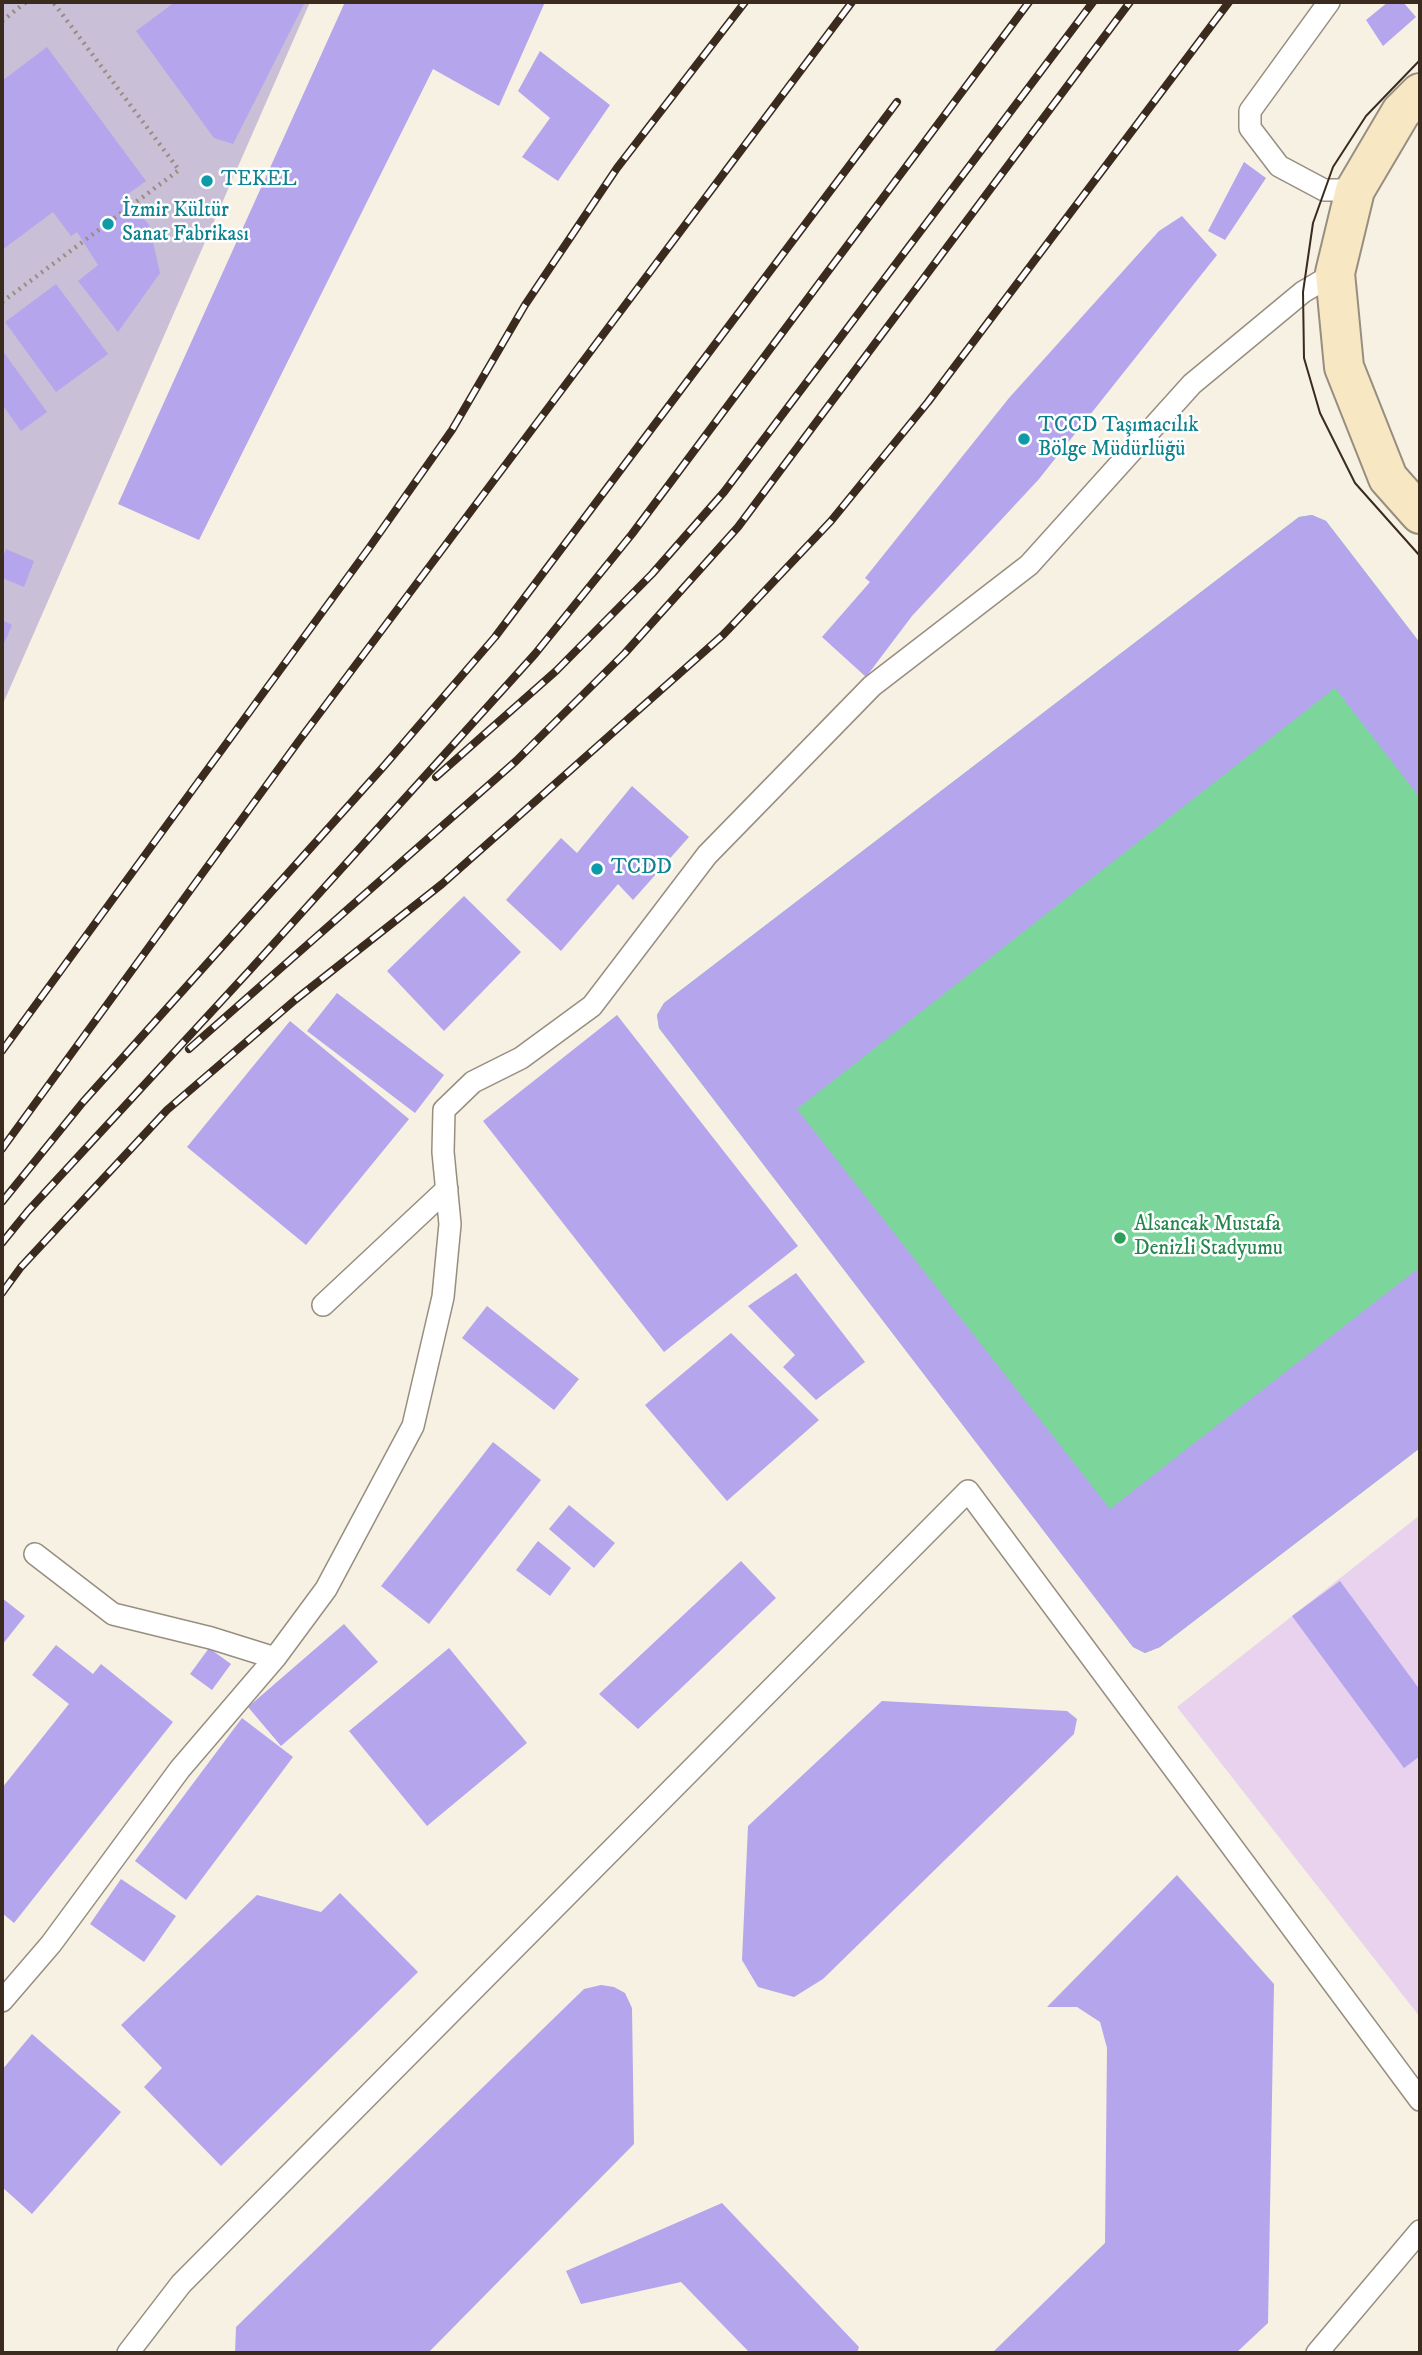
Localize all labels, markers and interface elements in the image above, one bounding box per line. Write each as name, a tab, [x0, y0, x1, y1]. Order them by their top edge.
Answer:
place label: TEKEL	[221, 168, 297, 194]
marker: TEKEL	[199, 173, 215, 189]
place label: İzmir Kültür Sanat Fabrikası	[122, 199, 249, 249]
marker: İzmir Kültür Sanat Fabrikası	[100, 216, 116, 232]
place label: TCCD Taşımacılık Bölge Müdürlüğü	[1038, 414, 1199, 464]
marker: TCCD Taşımacılık Bölge Müdürlüğü	[1016, 431, 1032, 447]
place label: TCDD	[611, 856, 672, 882]
marker: TCDD	[589, 861, 605, 877]
place label: Alsancak Mustafa Denizli Stadyumu	[1134, 1213, 1283, 1263]
marker: Alsancak Mustafa Denizli Stadyumu	[1112, 1230, 1128, 1246]

